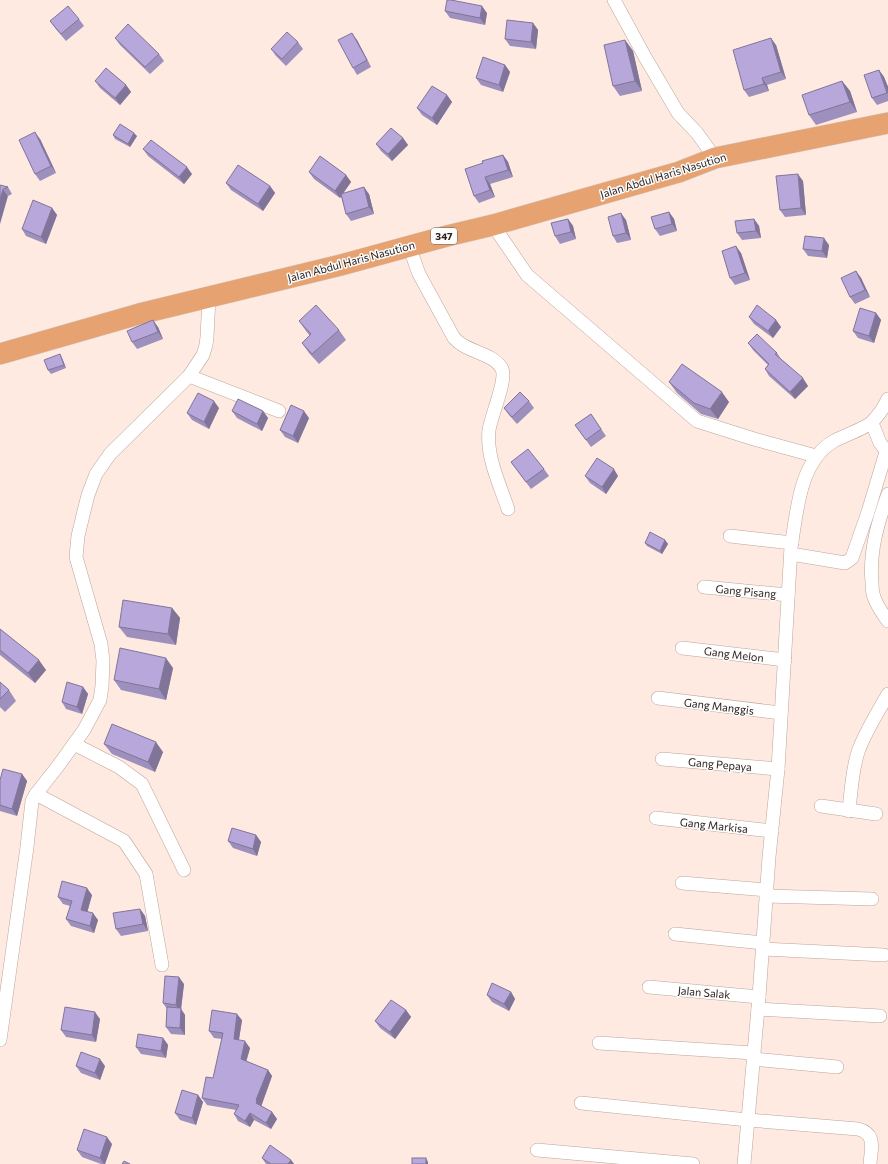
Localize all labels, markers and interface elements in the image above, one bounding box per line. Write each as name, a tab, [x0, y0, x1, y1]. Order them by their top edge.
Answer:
street label: Jalan Abdul Haris Nasution	[598, 150, 728, 201]
road number: 347	[431, 228, 457, 244]
street label: Jalan Abdul Haris Nasution	[286, 238, 416, 285]
street label: Gang Pisang	[715, 582, 777, 600]
street label: Gang Melon	[703, 644, 765, 664]
street label: Gang Manggis	[683, 695, 755, 717]
street label: Gang Pepaya	[687, 755, 753, 773]
street label: Gang Markisa	[679, 815, 749, 835]
street label: Jalan Salak	[677, 983, 731, 1002]

